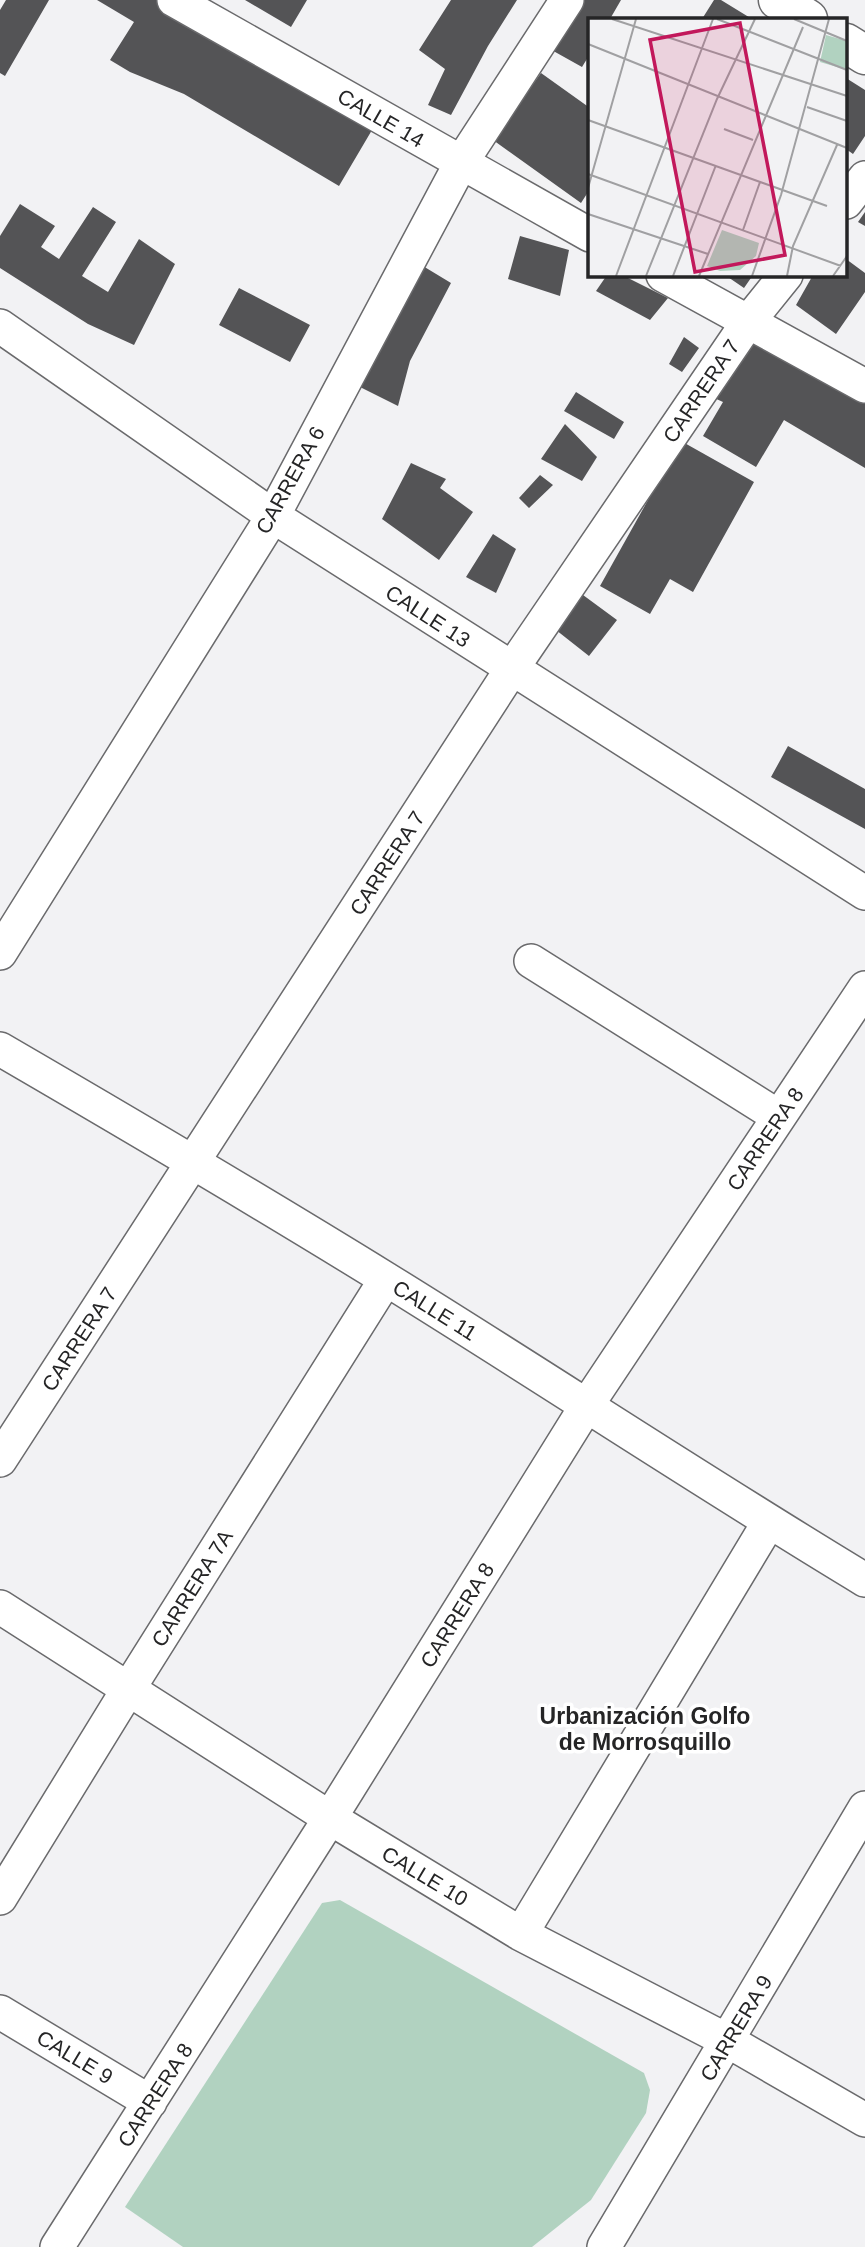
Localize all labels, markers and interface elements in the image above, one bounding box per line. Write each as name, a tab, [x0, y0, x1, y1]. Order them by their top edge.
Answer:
inset map	[588, 18, 848, 276]
street label: CALLE 14	[334, 84, 428, 152]
street label: CARRERA 7	[658, 335, 744, 447]
street label: CARRERA 6	[251, 422, 329, 538]
street label: CALLE 13	[382, 580, 474, 652]
street label: CARRERA 7	[345, 807, 429, 919]
street label: CARRERA 8	[722, 1083, 808, 1195]
street label: CALLE 11	[389, 1275, 481, 1345]
street label: CARRERA 7	[37, 1283, 121, 1395]
street label: CARRERA 7A	[147, 1525, 237, 1651]
street label: CARRERA 8	[416, 1558, 498, 1672]
district label: Urbanización Golfo de Morrosquillo	[540, 1703, 750, 1755]
street label: CALLE 10	[378, 1841, 472, 1911]
street label: CARRERA 9	[695, 1971, 777, 2085]
street label: CALLE 9	[33, 2025, 117, 2089]
street label: CARRERA 8	[113, 2039, 197, 2151]

